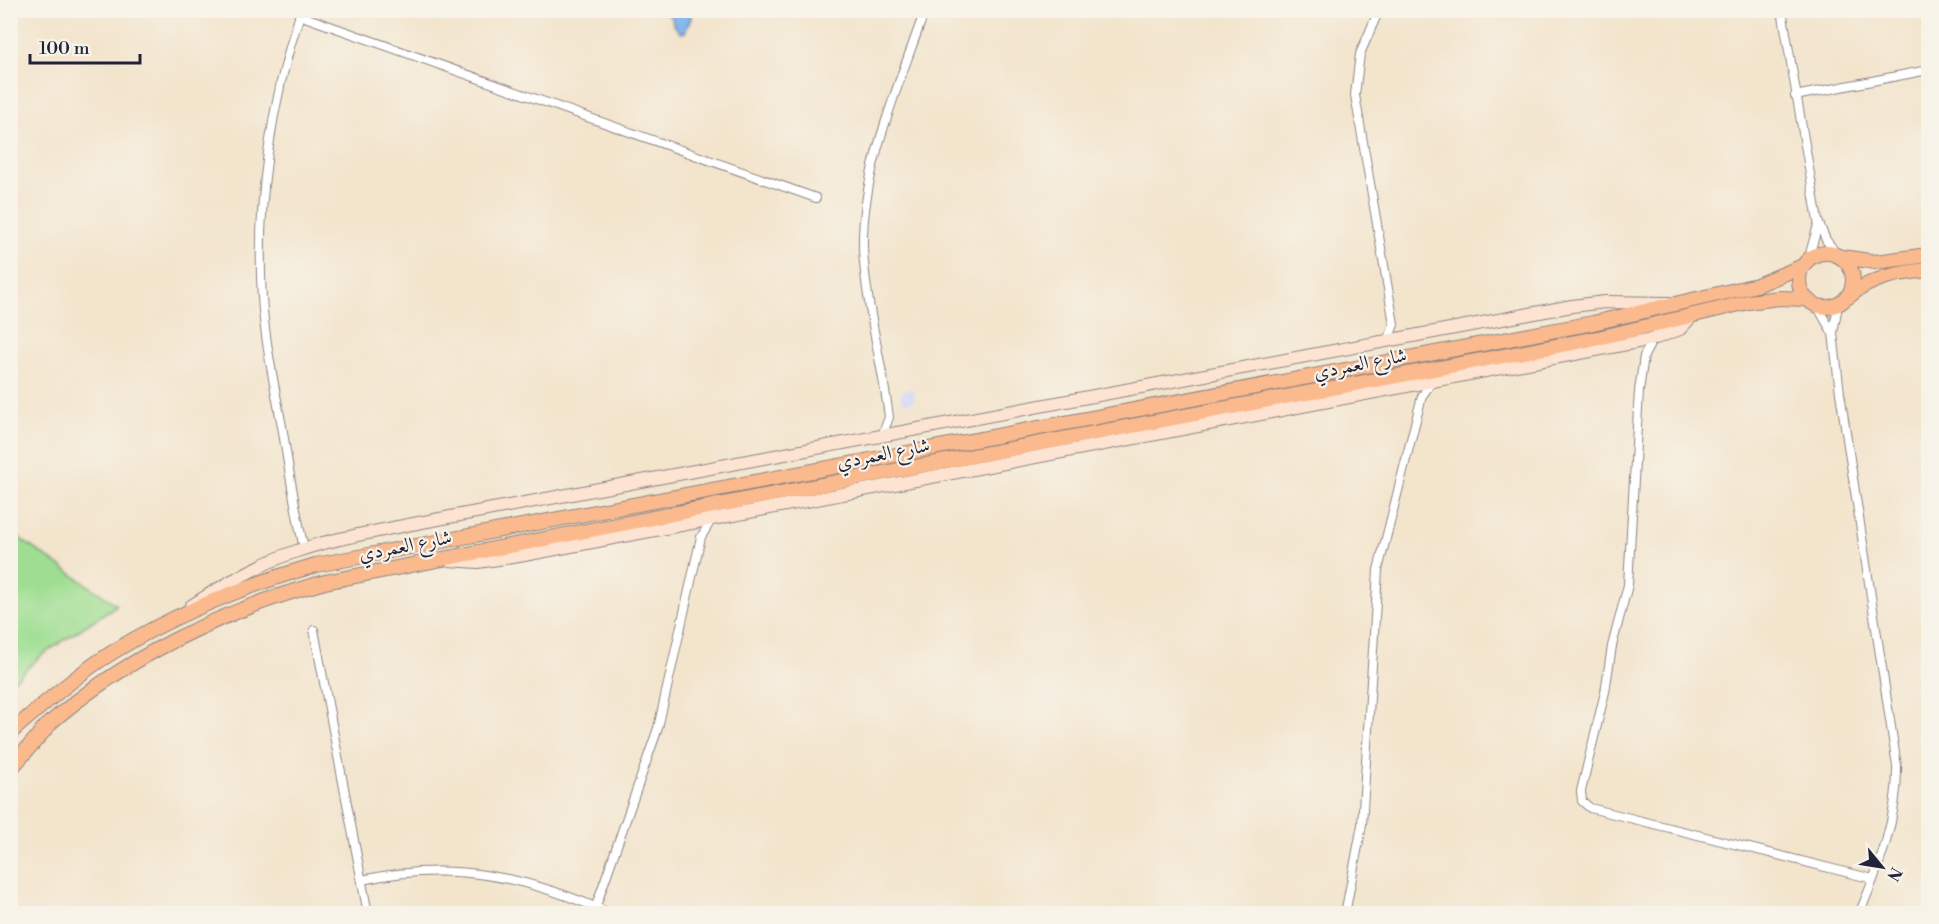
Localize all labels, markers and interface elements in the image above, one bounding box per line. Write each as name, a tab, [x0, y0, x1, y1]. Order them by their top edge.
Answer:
scale bar	[30, 27, 140, 65]
text: 100 m	[39, 37, 90, 60]
street label: شارع العمردي	[1312, 343, 1410, 390]
street label: شارع العمردي	[835, 433, 933, 480]
street label: شارع العمردي	[357, 525, 455, 572]
north arrow	[1852, 837, 1912, 897]
text: N	[1882, 864, 1906, 885]

